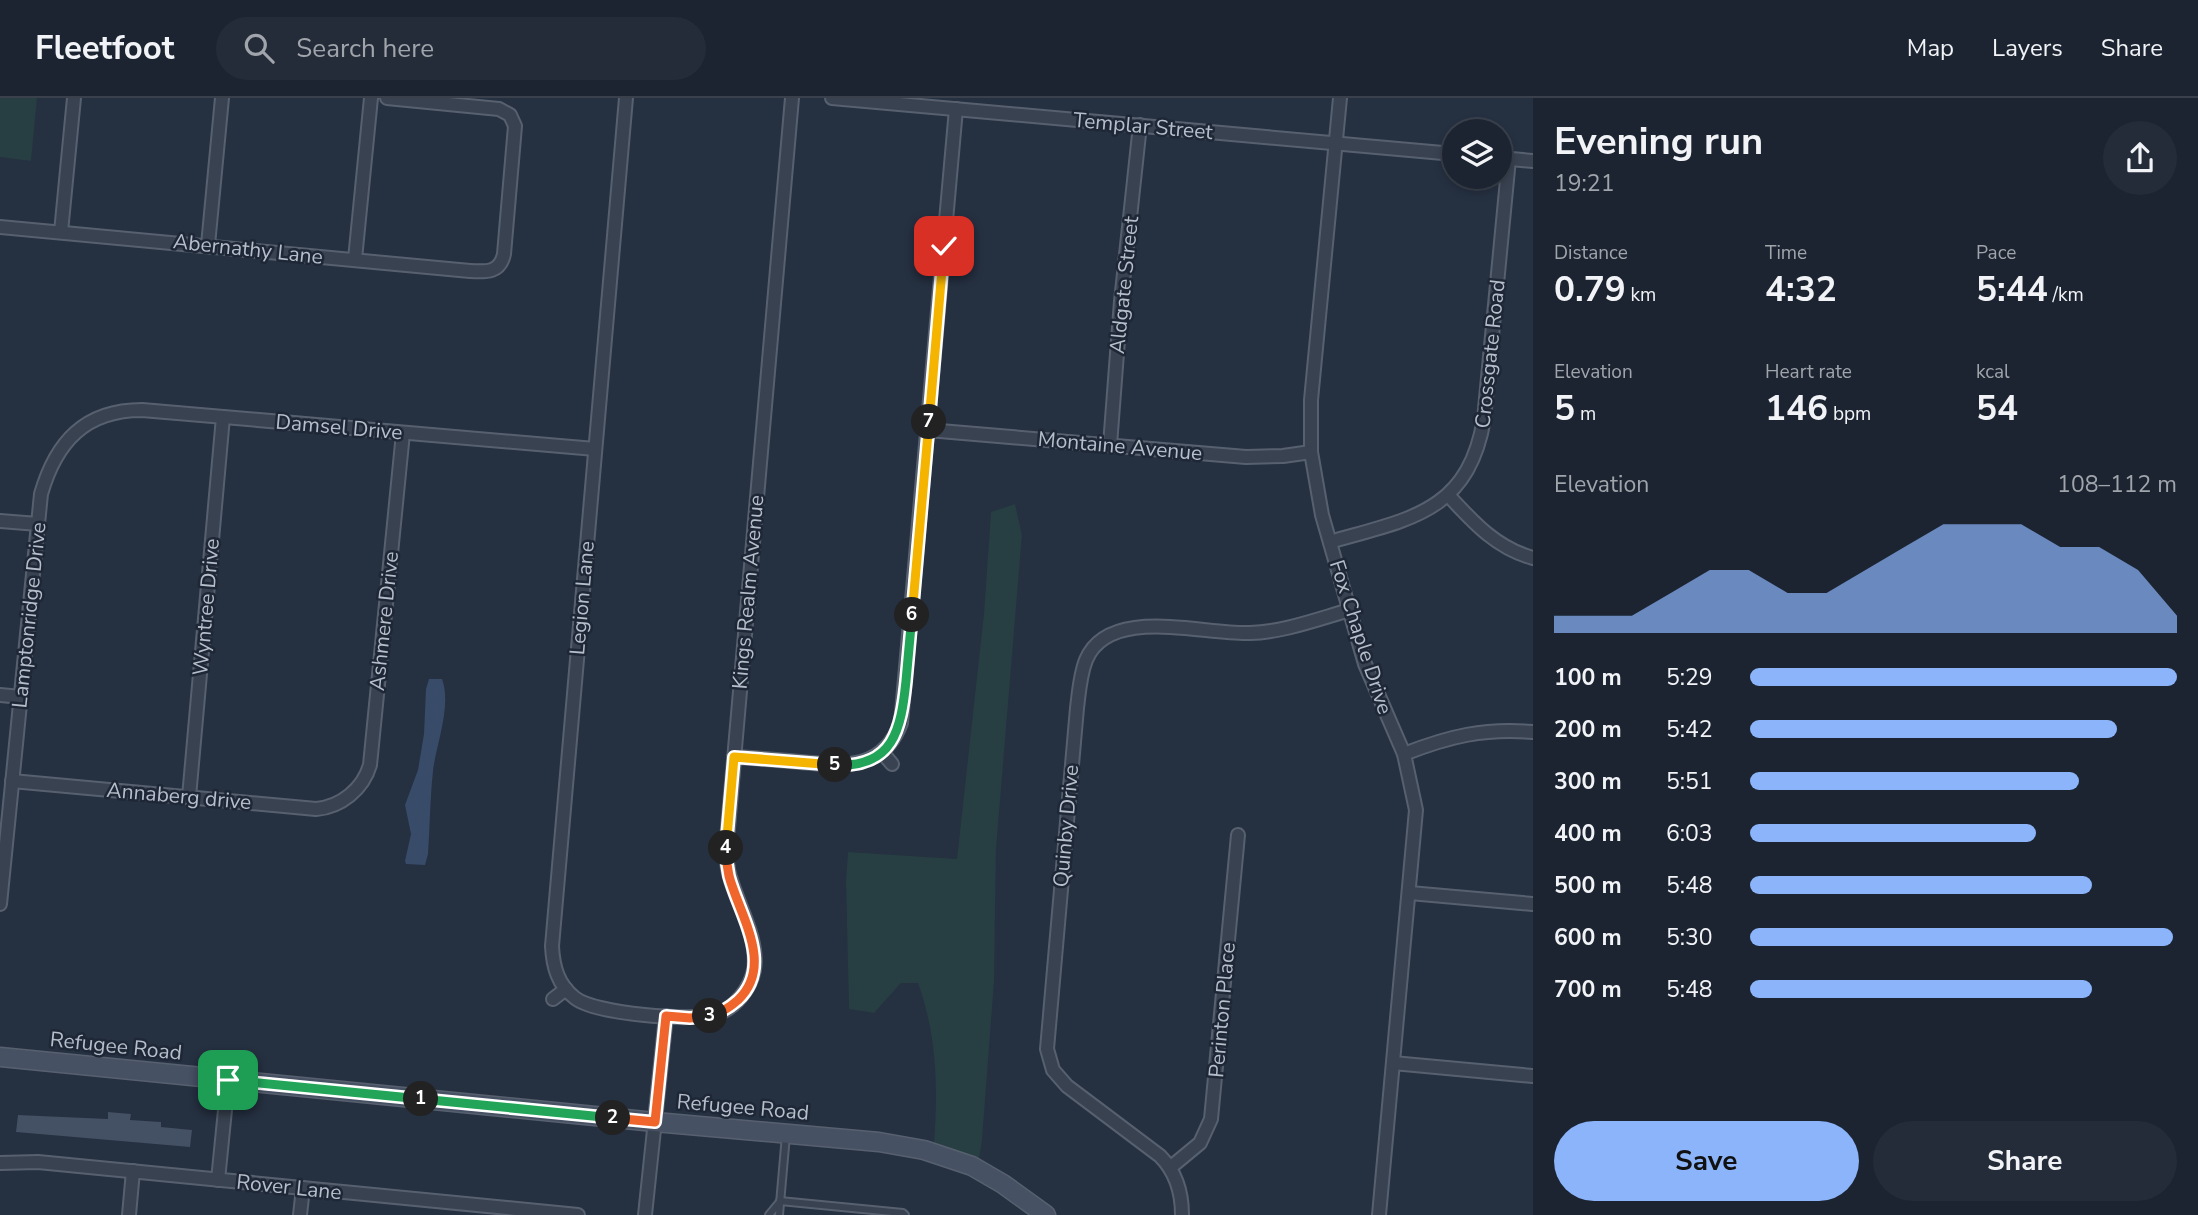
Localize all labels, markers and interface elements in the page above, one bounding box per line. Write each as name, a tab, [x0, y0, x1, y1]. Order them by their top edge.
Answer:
search box	[216, 17, 706, 80]
text: Fleetfoot	[35, 26, 174, 71]
icon: search	[240, 29, 278, 67]
text: Search here	[296, 31, 434, 66]
text: Map	[1907, 32, 1954, 64]
text: Layers	[1992, 32, 2063, 64]
text: Share	[2101, 32, 2163, 64]
street label: Templar Street	[1072, 106, 1215, 146]
text: Evening run	[1554, 116, 1763, 167]
map controls	[1442, 119, 1512, 189]
button: layers	[1442, 119, 1512, 189]
button: share	[2103, 121, 2177, 195]
text: 19:21	[1554, 168, 1614, 199]
street label: Aldgate Street	[1103, 214, 1145, 355]
pin	[914, 216, 974, 276]
street label: Abernathy Lane	[172, 227, 324, 271]
icon: check	[925, 227, 963, 265]
text: Distance	[1554, 240, 1628, 266]
text: Time	[1765, 240, 1807, 266]
text: Pace	[1976, 240, 2016, 266]
text: 0.79	[1554, 266, 1626, 313]
text: 4:32	[1765, 266, 1837, 313]
text: 5:44	[1976, 266, 2048, 313]
street label: Crossgate Road	[1468, 278, 1512, 430]
text: km	[1626, 282, 1656, 308]
text: /km	[2048, 282, 2084, 308]
text: Elevation	[1554, 359, 1633, 385]
text: Heart rate	[1765, 359, 1852, 385]
text: kcal	[1976, 359, 2010, 385]
text: 5	[1554, 385, 1575, 432]
text: 146	[1765, 385, 1828, 432]
text: 54	[1976, 385, 2018, 432]
text: m	[1575, 401, 1596, 427]
text: bpm	[1828, 401, 1871, 427]
pin: 7	[912, 404, 946, 440]
street label: Damsel Drive	[274, 408, 404, 446]
text: 7	[923, 408, 934, 434]
street label: Montaine Avenue	[1037, 425, 1203, 467]
text: Elevation	[1554, 469, 1649, 500]
text: 108–112 m	[2057, 469, 2177, 500]
street label: Kings Realm Avenue	[726, 494, 770, 690]
street label: Lamptonridge Drive	[5, 521, 53, 709]
street label: Wyntree Drive	[186, 537, 226, 677]
street label: Legion Lane	[563, 540, 601, 656]
street label: Ashmere Drive	[363, 550, 405, 692]
street label: Fox Chaple Drive	[1323, 556, 1399, 718]
pin: 6	[894, 598, 930, 632]
text: 6	[906, 601, 917, 627]
text: 100 m	[1554, 662, 1622, 693]
text: 5:29	[1666, 662, 1713, 693]
text: 200 m	[1554, 714, 1622, 745]
text: 5:42	[1666, 714, 1713, 745]
pin: 5	[818, 748, 852, 782]
text: 5	[829, 751, 840, 777]
street label: Quinby Drive	[1047, 764, 1085, 888]
text: 300 m	[1554, 766, 1622, 797]
text: 5:51	[1666, 766, 1713, 797]
street label: Annaberg drive	[105, 776, 253, 816]
text: 400 m	[1554, 818, 1622, 849]
text: 6:03	[1666, 818, 1713, 849]
pin: 4	[708, 830, 744, 866]
text: 4	[720, 834, 731, 860]
text: 500 m	[1554, 870, 1622, 901]
text: 5:48	[1666, 870, 1713, 901]
text: 600 m	[1554, 922, 1622, 953]
text: 5:30	[1666, 922, 1713, 953]
street label: Perinton Place	[1202, 941, 1242, 1079]
text: 700 m	[1554, 974, 1622, 1005]
text: 5:48	[1666, 974, 1713, 1005]
pin: 3	[692, 998, 728, 1034]
text: 3	[704, 1002, 715, 1028]
street label: Refugee Road	[49, 1025, 183, 1067]
pin	[198, 1050, 258, 1110]
icon: arrive	[209, 1061, 247, 1099]
pin: 1	[404, 1082, 438, 1116]
text: 1	[415, 1085, 426, 1111]
street label: Refugee Road	[676, 1087, 810, 1127]
pin: 2	[596, 1100, 630, 1136]
text: 2	[607, 1104, 618, 1130]
button: Save	[1554, 1121, 1859, 1201]
button: Share	[1873, 1121, 2177, 1201]
street label: Rover Lane	[235, 1168, 343, 1206]

